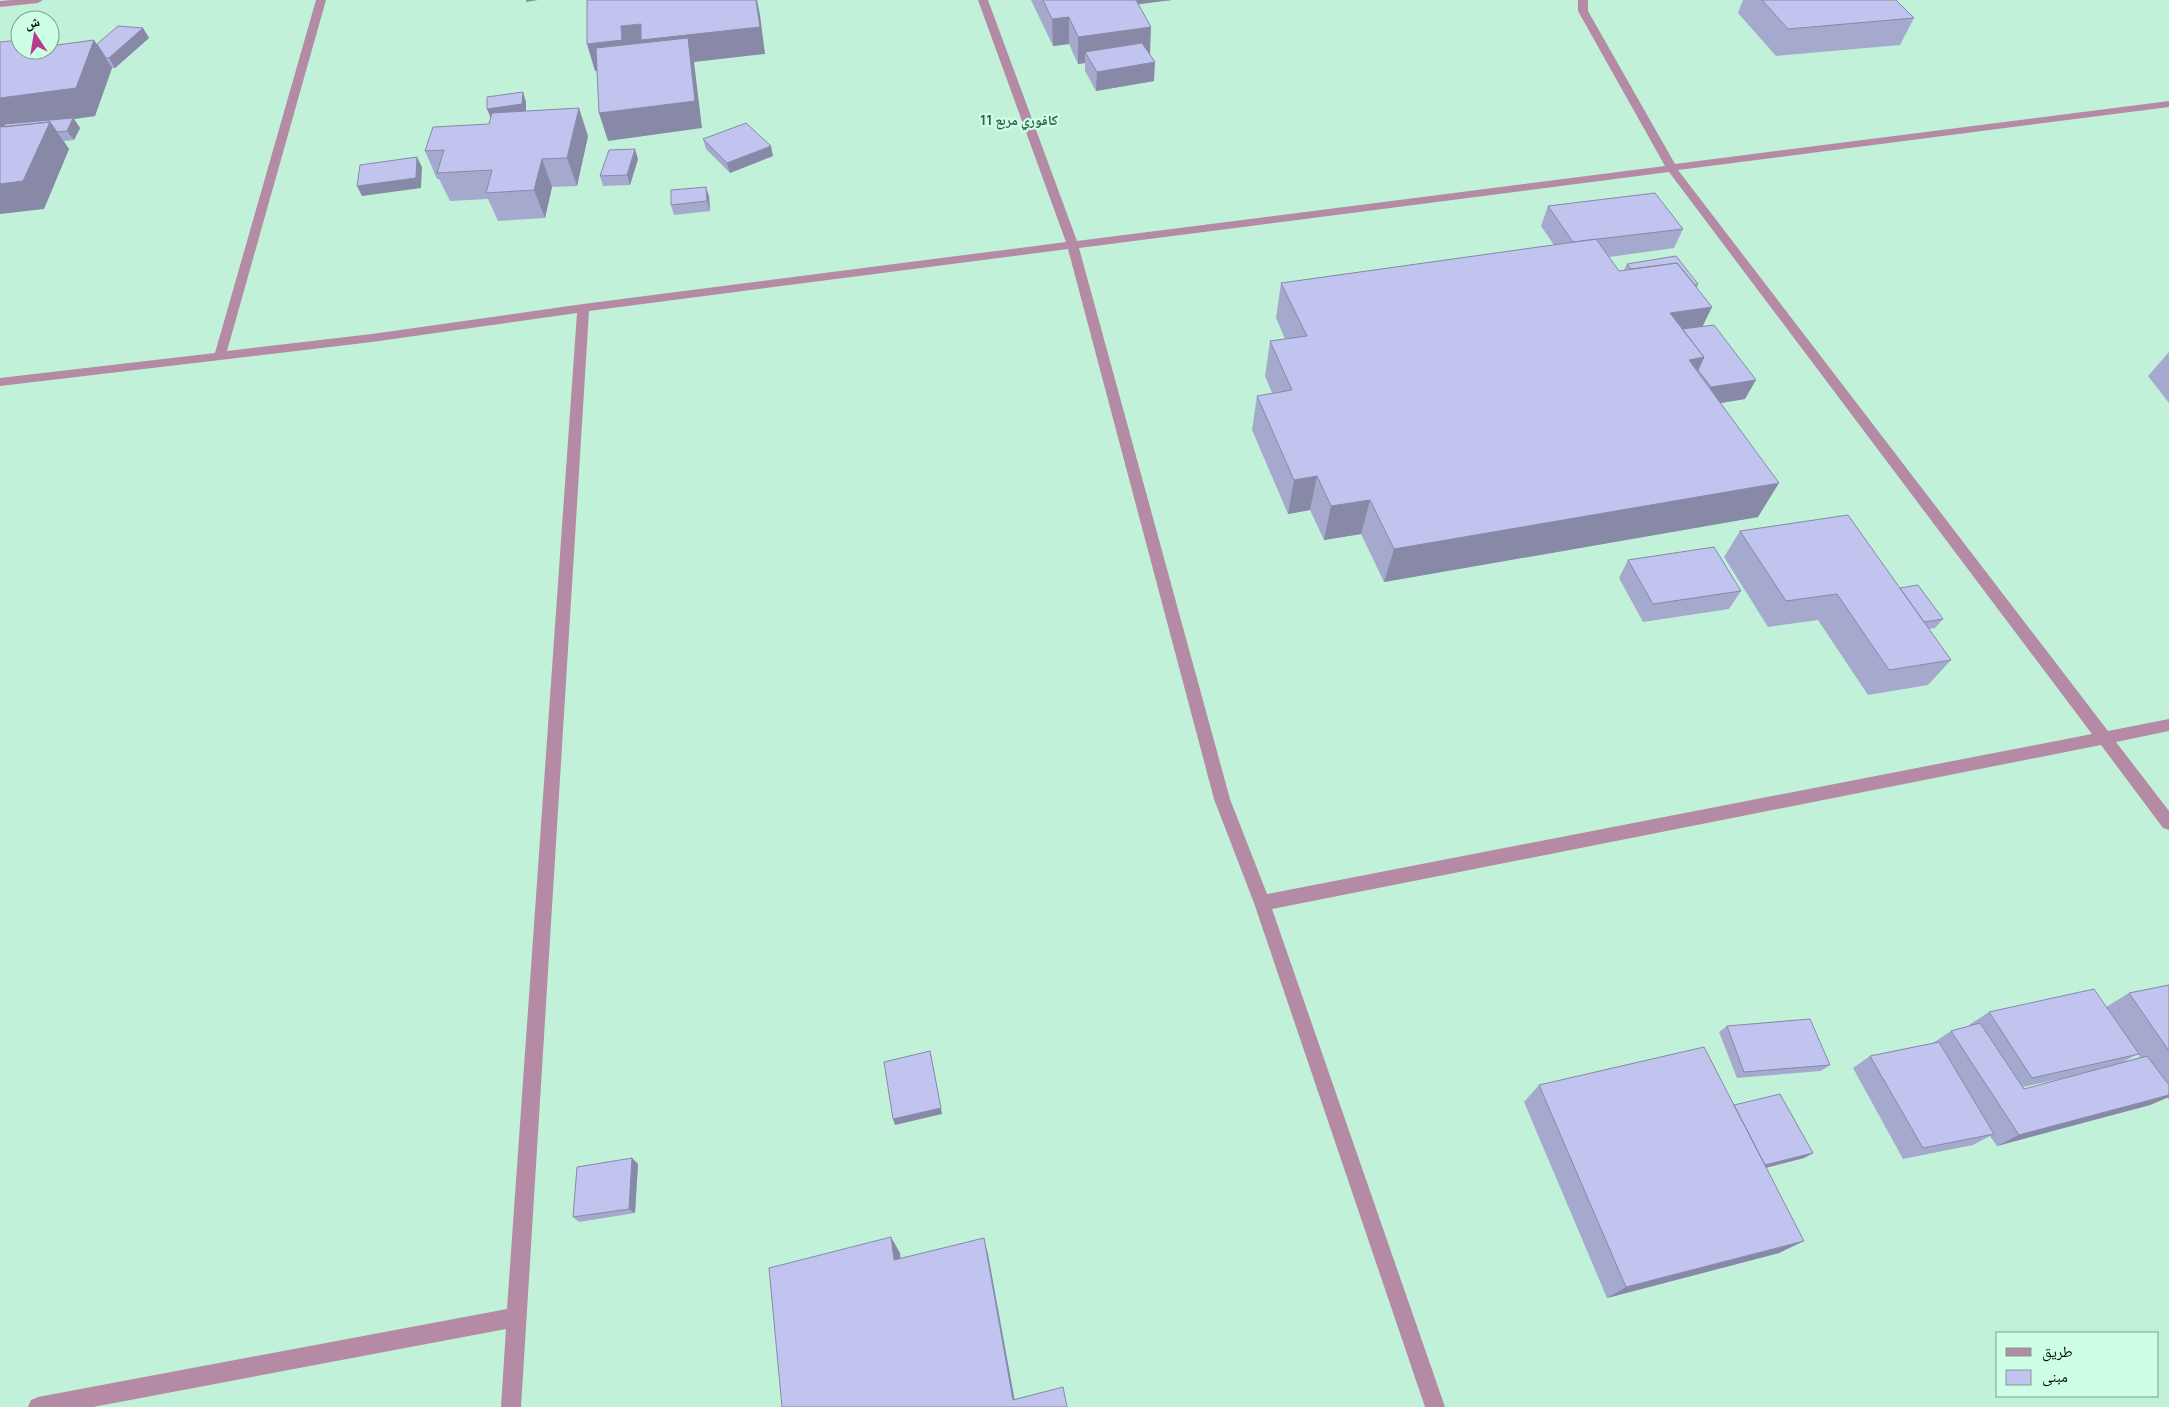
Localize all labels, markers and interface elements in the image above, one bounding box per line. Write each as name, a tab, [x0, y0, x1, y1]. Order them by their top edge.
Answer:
north arrow	[10, 10, 60, 60]
text: ش	[23, 11, 42, 33]
district label: كافوري مربع 11	[980, 110, 1058, 131]
legend	[1996, 1332, 2159, 1397]
text: طريق	[2042, 1341, 2073, 1362]
text: مبنى	[2042, 1366, 2068, 1387]

